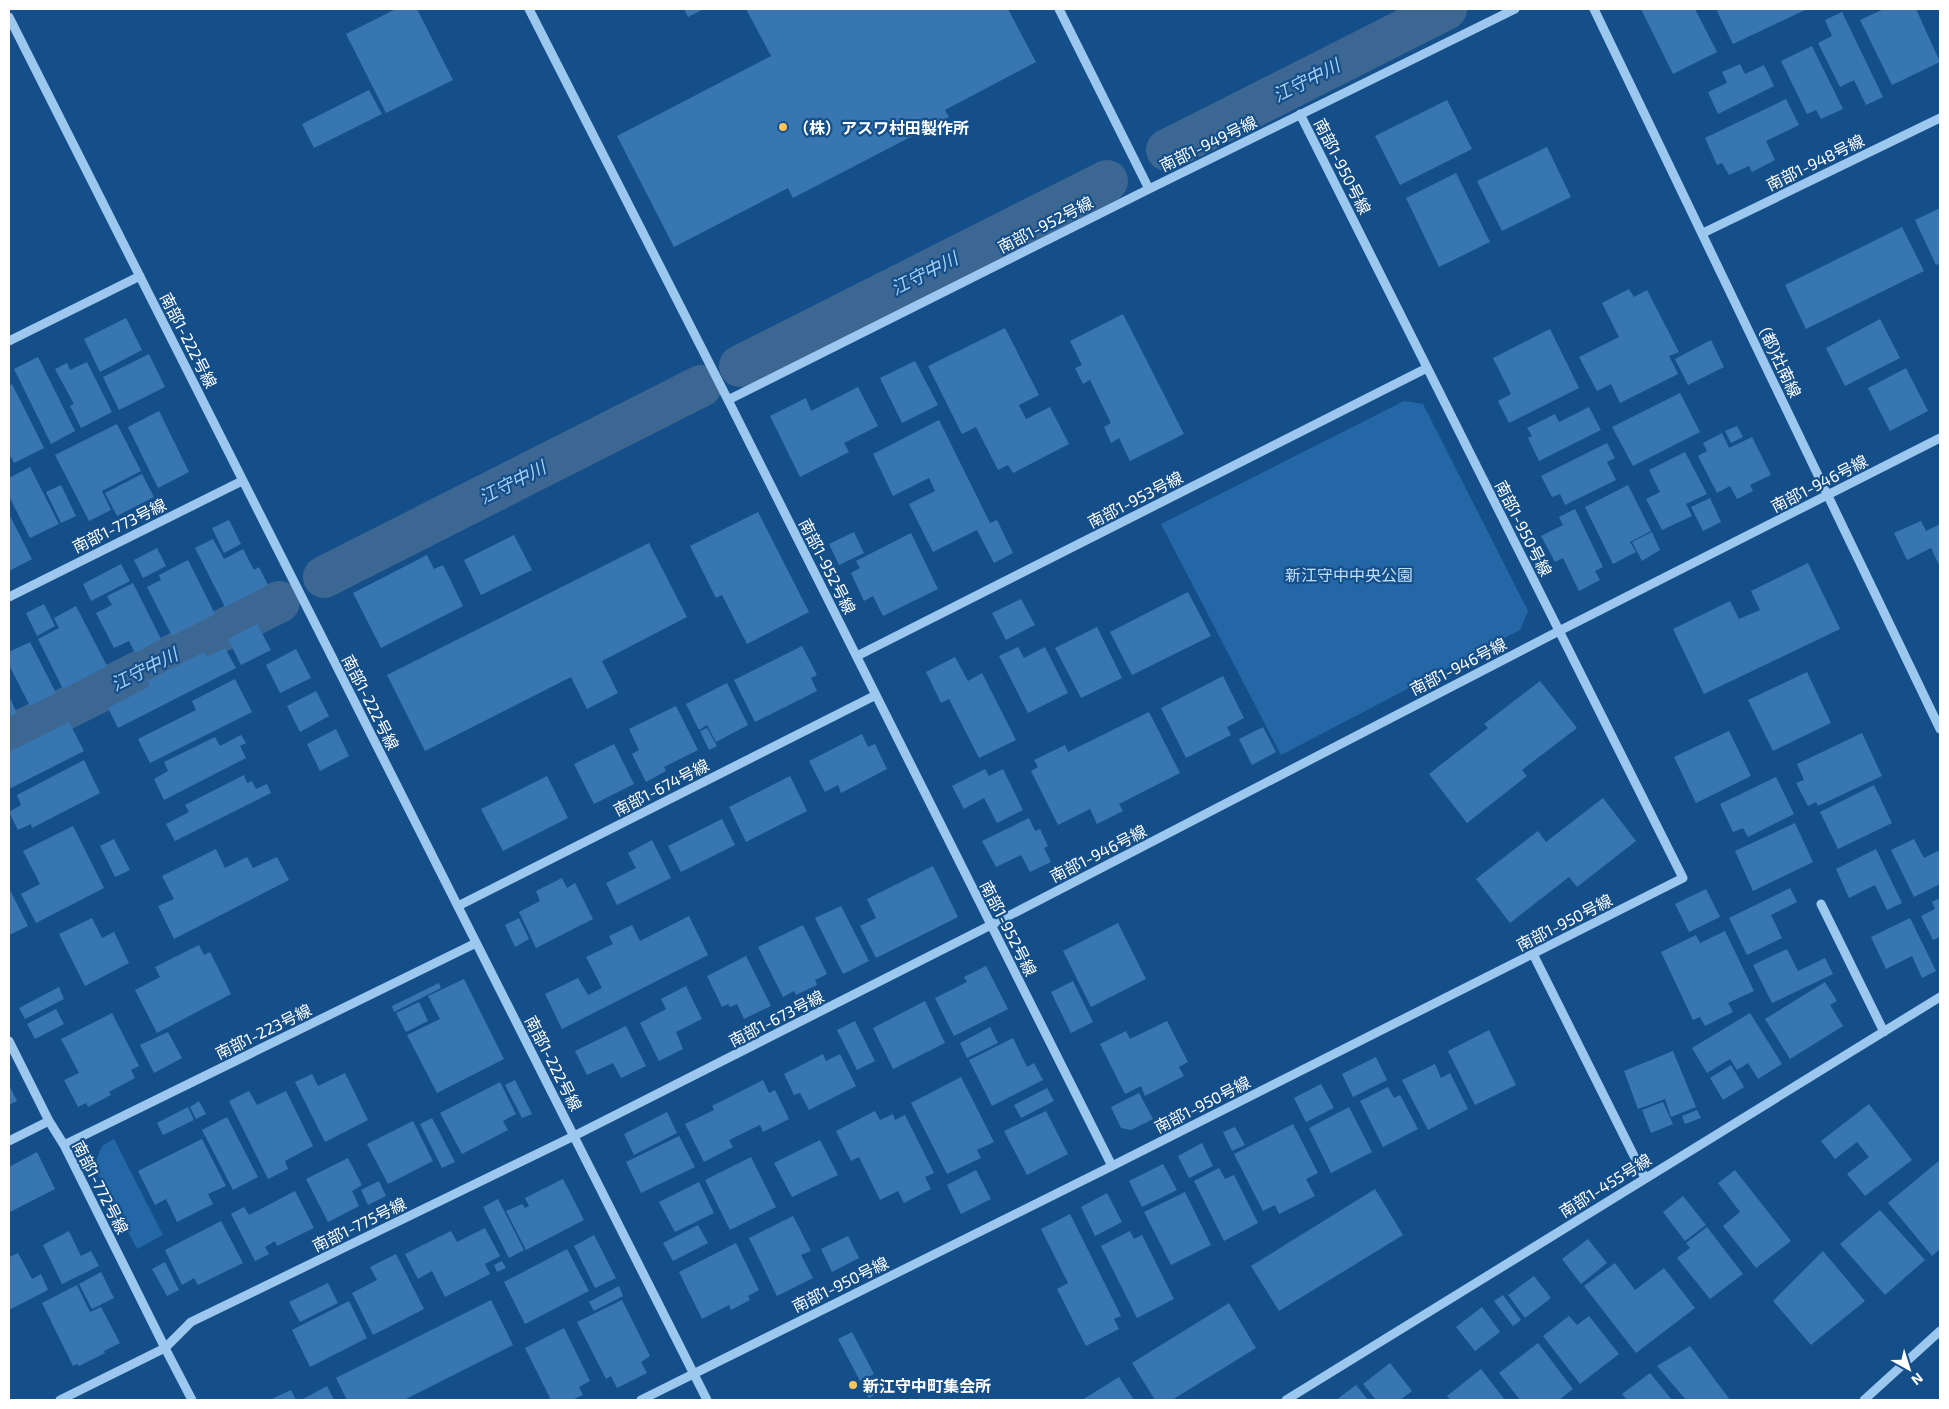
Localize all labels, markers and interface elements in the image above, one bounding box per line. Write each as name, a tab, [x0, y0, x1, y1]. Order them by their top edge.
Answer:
water label: 江守中川	[1269, 53, 1345, 106]
street label: 南部1-949号線	[1156, 111, 1260, 175]
street label: 南部1-950号線	[1311, 115, 1375, 217]
place label: （株）アスワ村田製作所	[793, 118, 969, 137]
marker: （株）アスワ村田製作所	[777, 121, 789, 133]
street label: 南部1-948号線	[1763, 130, 1867, 194]
street label: 南部1-952号線	[994, 192, 1096, 256]
water label: 江守中川	[887, 246, 963, 299]
street label: 南部1-222号線	[157, 289, 221, 391]
street label: (都)社南線	[1756, 324, 1806, 400]
street label: 南部1-946号線	[1768, 451, 1870, 515]
water label: 江守中川	[475, 455, 551, 508]
street label: 南部1-953号線	[1084, 467, 1186, 531]
street label: 南部1-950号線	[1492, 477, 1556, 579]
street label: 南部1-773号線	[69, 494, 169, 556]
street label: 南部1-952号線	[796, 515, 860, 617]
park label: 新江守中中央公園	[1285, 565, 1413, 584]
street label: 南部1-946号線	[1407, 634, 1509, 698]
water label: 江守中川	[107, 642, 183, 695]
street label: 南部1-222号線	[339, 651, 403, 753]
street label: 南部1-674号線	[610, 755, 712, 819]
street label: 南部1-946号線	[1047, 821, 1149, 885]
street label: 南部1-952号線	[977, 877, 1041, 979]
street label: 南部1-950号線	[1513, 890, 1615, 954]
street label: 南部1-673号線	[725, 986, 827, 1050]
street label: 南部1-223号線	[212, 1000, 314, 1062]
street label: 南部1-222号線	[522, 1012, 586, 1114]
street label: 南部1-950号線	[1151, 1072, 1253, 1136]
street label: 南部1-772号線	[69, 1137, 133, 1237]
street label: 南部1-455号線	[1556, 1149, 1654, 1221]
street label: 南部1-775号線	[309, 1193, 409, 1255]
street label: 南部1-950号線	[789, 1252, 891, 1316]
north arrow	[1884, 1344, 1934, 1394]
text: N	[1908, 1370, 1927, 1389]
place label: 新江守中町集会所	[863, 1376, 991, 1395]
marker: 新江守中町集会所	[847, 1379, 859, 1391]

